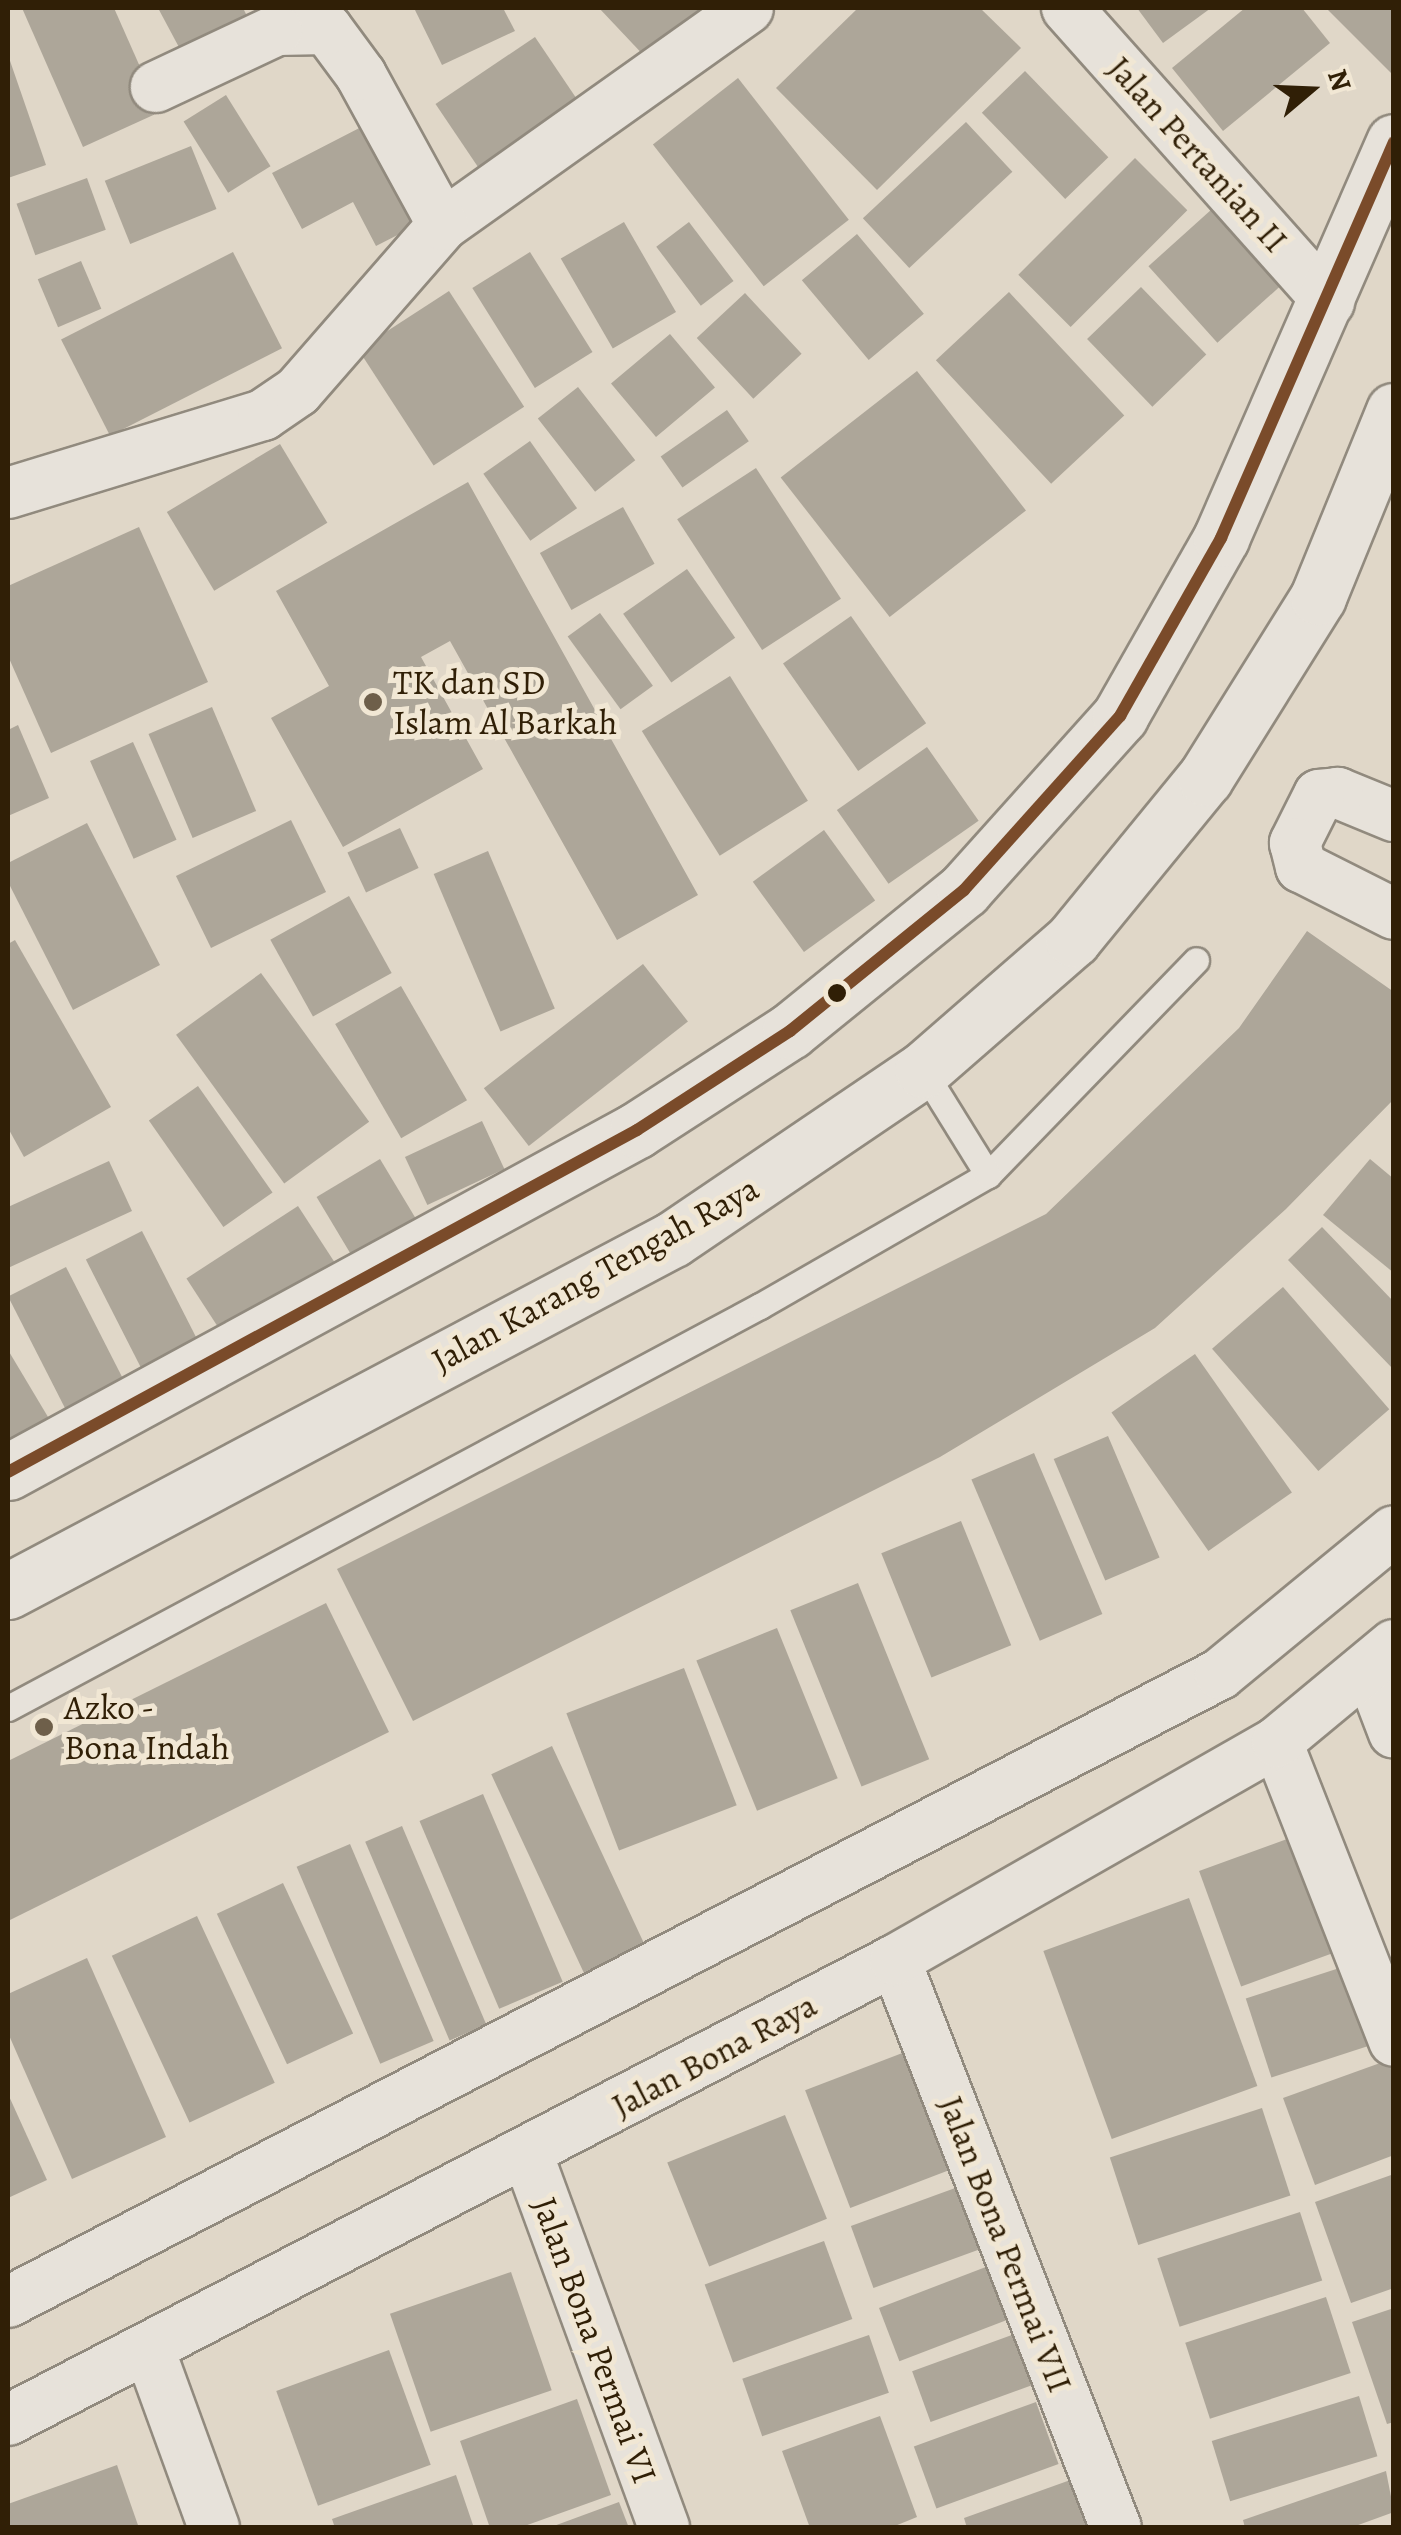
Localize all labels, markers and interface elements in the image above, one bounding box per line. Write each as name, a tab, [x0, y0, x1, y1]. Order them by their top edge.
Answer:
north arrow	[1261, 40, 1361, 140]
street label: Jalan Pertanian II	[1099, 47, 1297, 261]
text: N	[1318, 64, 1361, 96]
place label: TK dan SD Islam Al Barkah	[393, 661, 617, 743]
marker: TK dan SD Islam Al Barkah	[362, 691, 384, 713]
unlabelled marker	[827, 983, 847, 1003]
street label: Jalan Karang Tengah Raya	[424, 1167, 766, 1381]
place label: Azko - Bona Indah	[64, 1686, 230, 1768]
marker: Azko - Bona Indah	[33, 1716, 55, 1738]
street label: Jalan Bona Raya	[604, 1983, 824, 2127]
street label: Jalan Bona Permai VII	[930, 2090, 1082, 2398]
street label: Jalan Bona Permai VI	[524, 2191, 666, 2489]

